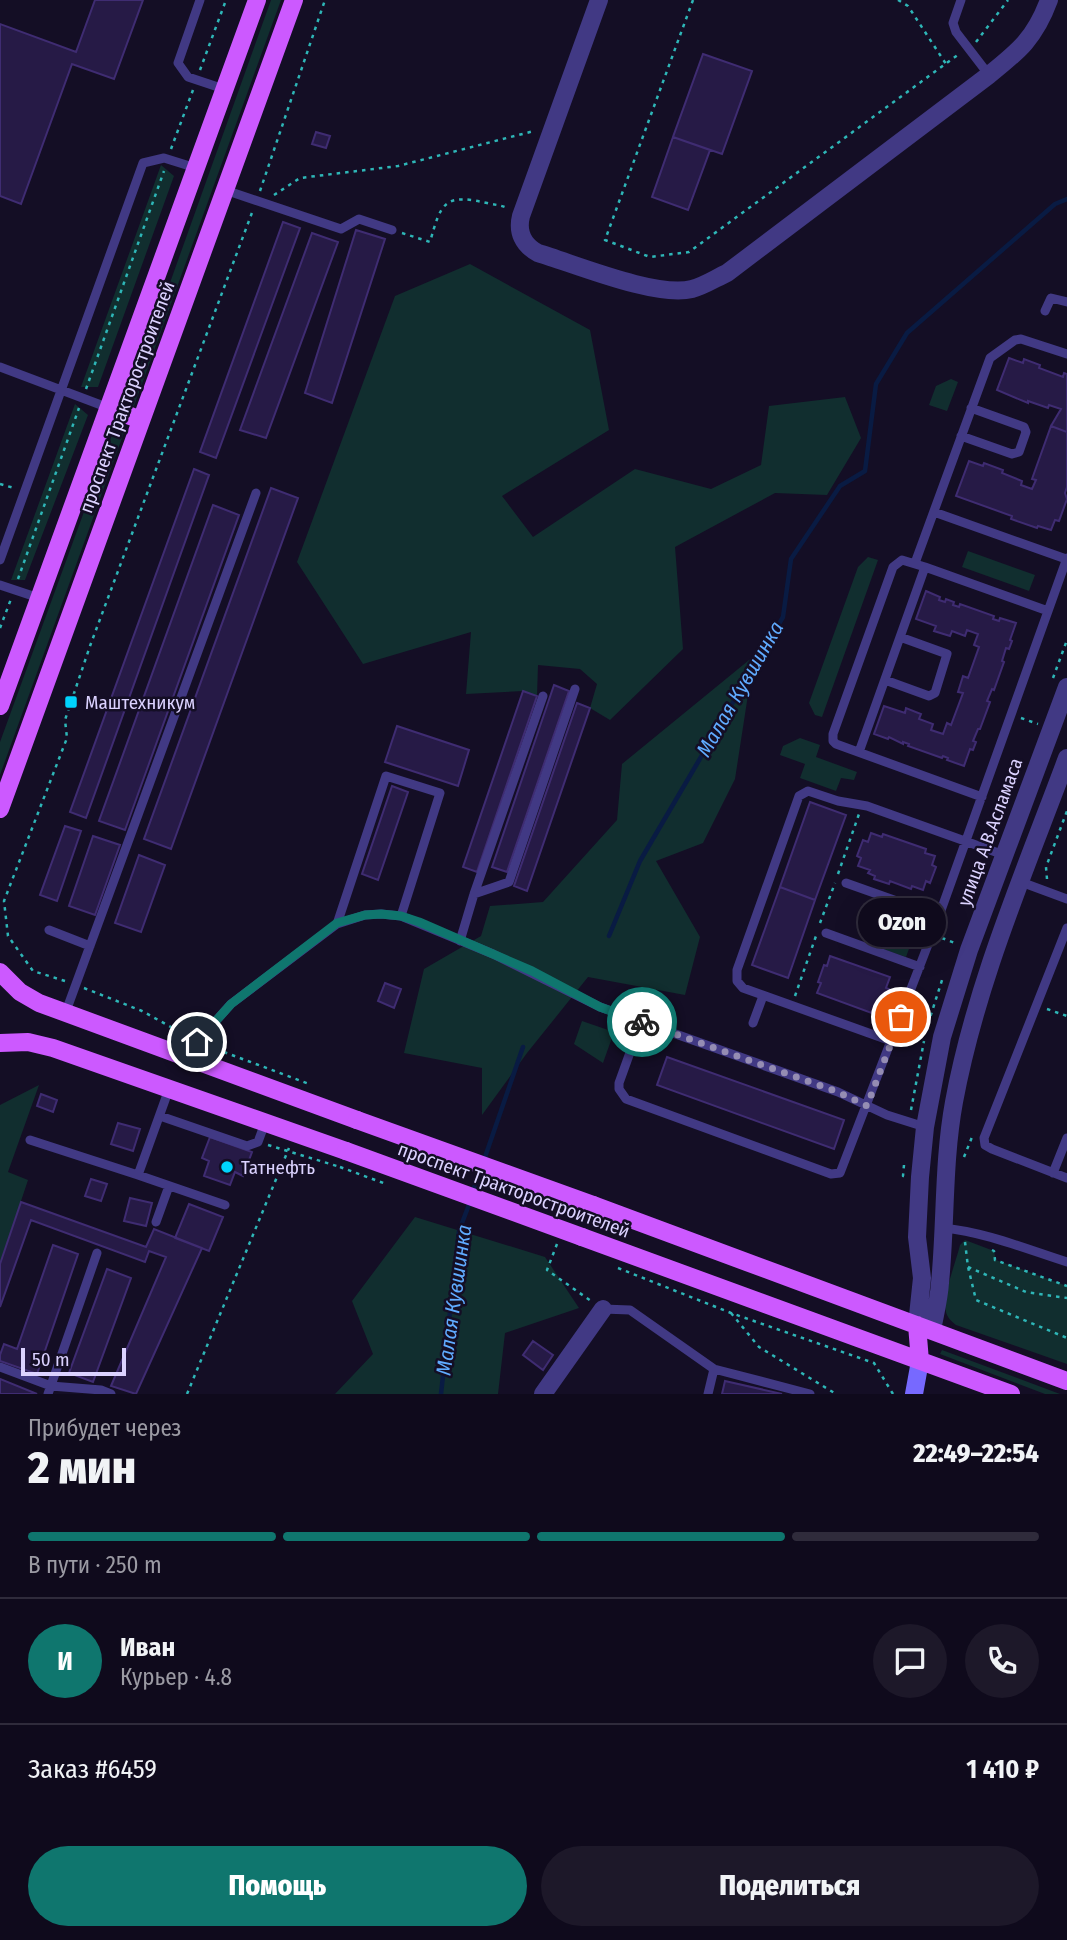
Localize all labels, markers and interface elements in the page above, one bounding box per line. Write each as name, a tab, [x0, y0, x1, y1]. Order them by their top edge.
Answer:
street label: проспект Тракторостроителей	[74, 278, 180, 516]
water label: Малая Кувшинка	[691, 617, 789, 761]
place label: Маштехникум	[85, 691, 195, 714]
marker: Маштехникум	[63, 694, 79, 710]
street label: улица А.В.Асламаса	[953, 755, 1027, 909]
callout: Ozon	[857, 898, 945, 947]
text: Ozon	[878, 908, 926, 936]
courier	[607, 987, 677, 1057]
pin	[871, 987, 931, 1047]
icon: bag	[882, 998, 920, 1036]
icon: bike	[623, 1003, 661, 1041]
pin	[167, 1012, 227, 1072]
icon: home	[178, 1023, 216, 1061]
street label: проспект Тракторостроителей	[395, 1137, 633, 1243]
place label: Татнефть	[241, 1156, 315, 1179]
marker: Татнефть	[219, 1159, 235, 1175]
water label: Малая Кувшинка	[431, 1223, 477, 1377]
scale bar	[21, 1345, 126, 1377]
text: 50 m	[32, 1348, 70, 1371]
text: Прибудет через	[28, 1414, 181, 1442]
text: 22:49–22:54	[913, 1438, 1039, 1469]
text: 2 мин	[28, 1440, 136, 1495]
text: В пути · 250 m	[28, 1551, 162, 1579]
button: chat	[873, 1624, 947, 1698]
button: phone	[965, 1624, 1039, 1698]
text: Иван	[120, 1632, 175, 1663]
text: И	[57, 1646, 73, 1677]
text: Курьер · 4.8	[120, 1663, 232, 1691]
text: Заказ #6459	[28, 1754, 157, 1785]
text: 1 410 ₽	[966, 1754, 1039, 1785]
button: Помощь	[28, 1846, 527, 1926]
button: Поделиться	[541, 1846, 1039, 1926]

